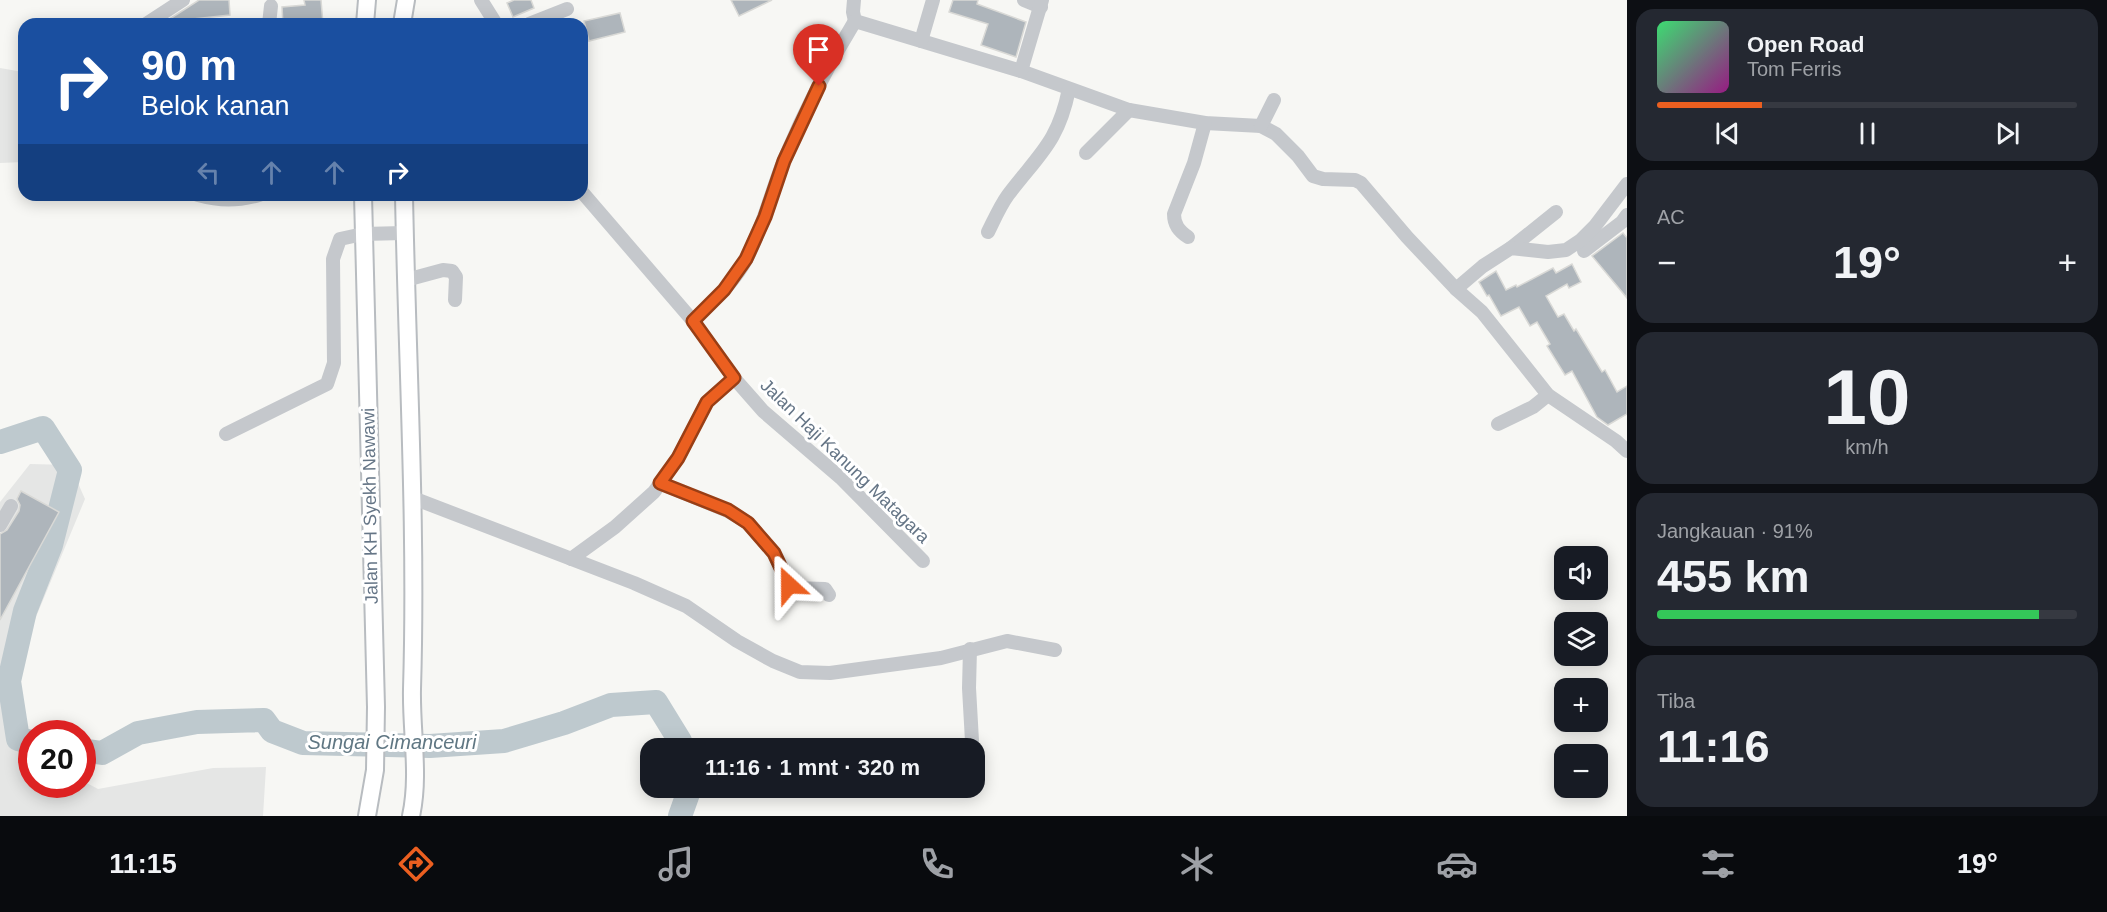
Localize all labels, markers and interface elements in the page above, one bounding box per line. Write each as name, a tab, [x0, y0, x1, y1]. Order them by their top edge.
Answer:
pin	[793, 24, 844, 86]
text: Open Road	[1747, 32, 1864, 57]
icon: arrive	[802, 33, 835, 66]
icon: right	[42, 42, 120, 120]
text: 90 m	[141, 42, 237, 89]
text: Tom Ferris	[1747, 58, 1841, 80]
text: Belok kanan	[141, 91, 290, 121]
icon: previous	[1711, 117, 1744, 150]
icon: pause	[1851, 117, 1884, 150]
icon: next	[1991, 117, 2024, 150]
icon: left	[192, 156, 225, 189]
icon: ahead	[255, 156, 288, 189]
icon: ahead	[318, 156, 351, 189]
icon: right	[381, 156, 414, 189]
text: AC	[1657, 206, 1685, 228]
text: 19°	[1833, 237, 1901, 288]
text: −	[1657, 244, 1676, 281]
text: +	[2058, 244, 2077, 281]
text: 10	[1824, 353, 1910, 441]
street label: Jalan Haji Kanung Matagara	[756, 375, 934, 548]
street label: Jalan KH Syekh Nawawi	[358, 408, 382, 604]
text: km/h	[1845, 436, 1889, 458]
text: Jangkauan · 91%	[1657, 520, 1813, 542]
map controls	[1554, 546, 1608, 798]
button: sound	[1554, 546, 1608, 600]
text: 455 km	[1657, 551, 1810, 602]
position arrow	[757, 553, 821, 617]
button: layers	[1554, 612, 1608, 666]
button: +	[1554, 678, 1608, 732]
text: Tiba	[1657, 690, 1695, 712]
speed limit sign: 20	[18, 720, 96, 798]
text: 11:16	[1657, 721, 1770, 772]
water label: Sungai Cimanceuri	[308, 731, 477, 753]
button: −	[1554, 744, 1608, 798]
text: 11:16 · 1 mnt · 320 m	[705, 755, 920, 780]
icon: directions	[395, 843, 437, 885]
icon: music	[655, 843, 697, 885]
icon: phone	[916, 843, 958, 885]
icon: climate	[1176, 843, 1218, 885]
icon: car	[1436, 843, 1478, 885]
icon: filters	[1697, 843, 1739, 885]
text: 11:15	[109, 849, 177, 879]
text: 19°	[1957, 849, 1998, 879]

